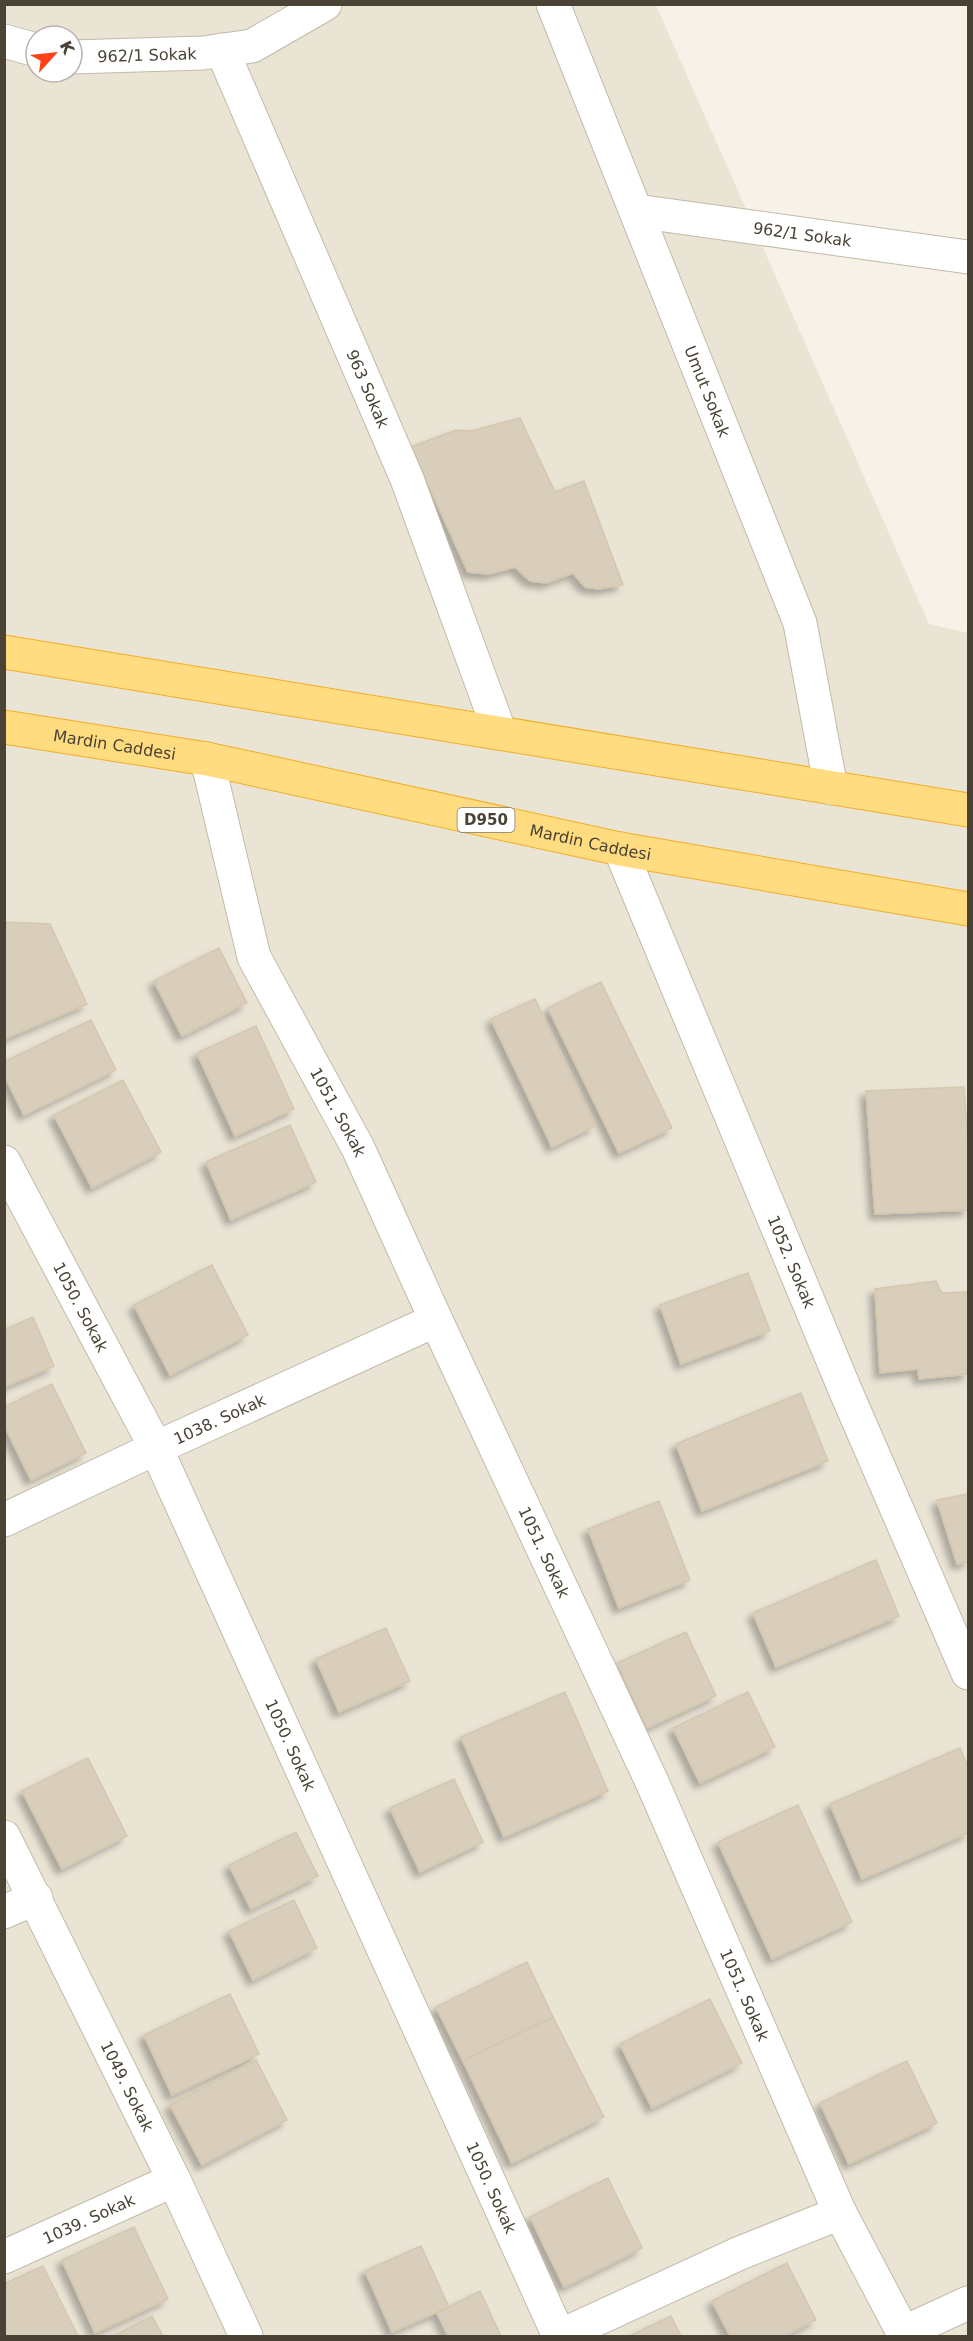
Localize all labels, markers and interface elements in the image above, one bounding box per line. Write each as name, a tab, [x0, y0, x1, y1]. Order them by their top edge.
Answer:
north arrow	[24, 24, 84, 84]
text: K	[56, 38, 78, 58]
street label: 962/1 Sokak	[97, 44, 198, 66]
street label: 962/1 Sokak	[752, 218, 854, 250]
street label: Umut Sokak	[681, 343, 735, 440]
street label: 963 Sokak	[343, 347, 394, 432]
street label: Mardin Caddesi	[52, 725, 177, 763]
road number: D950	[458, 808, 514, 832]
street label: Mardin Caddesi	[528, 820, 653, 864]
street label: 1051. Sokak	[306, 1064, 370, 1160]
street label: 1052. Sokak	[764, 1212, 820, 1312]
street label: 1050. Sokak	[49, 1259, 113, 1356]
street label: 1038. Sokak	[171, 1389, 269, 1448]
street label: 1051. Sokak	[515, 1503, 574, 1602]
street label: 1050. Sokak	[262, 1696, 320, 1795]
street label: 1051. Sokak	[716, 1946, 774, 2045]
street label: 1049. Sokak	[97, 2038, 158, 2135]
street label: 1050. Sokak	[463, 2139, 521, 2237]
street label: 1039. Sokak	[40, 2189, 138, 2248]

